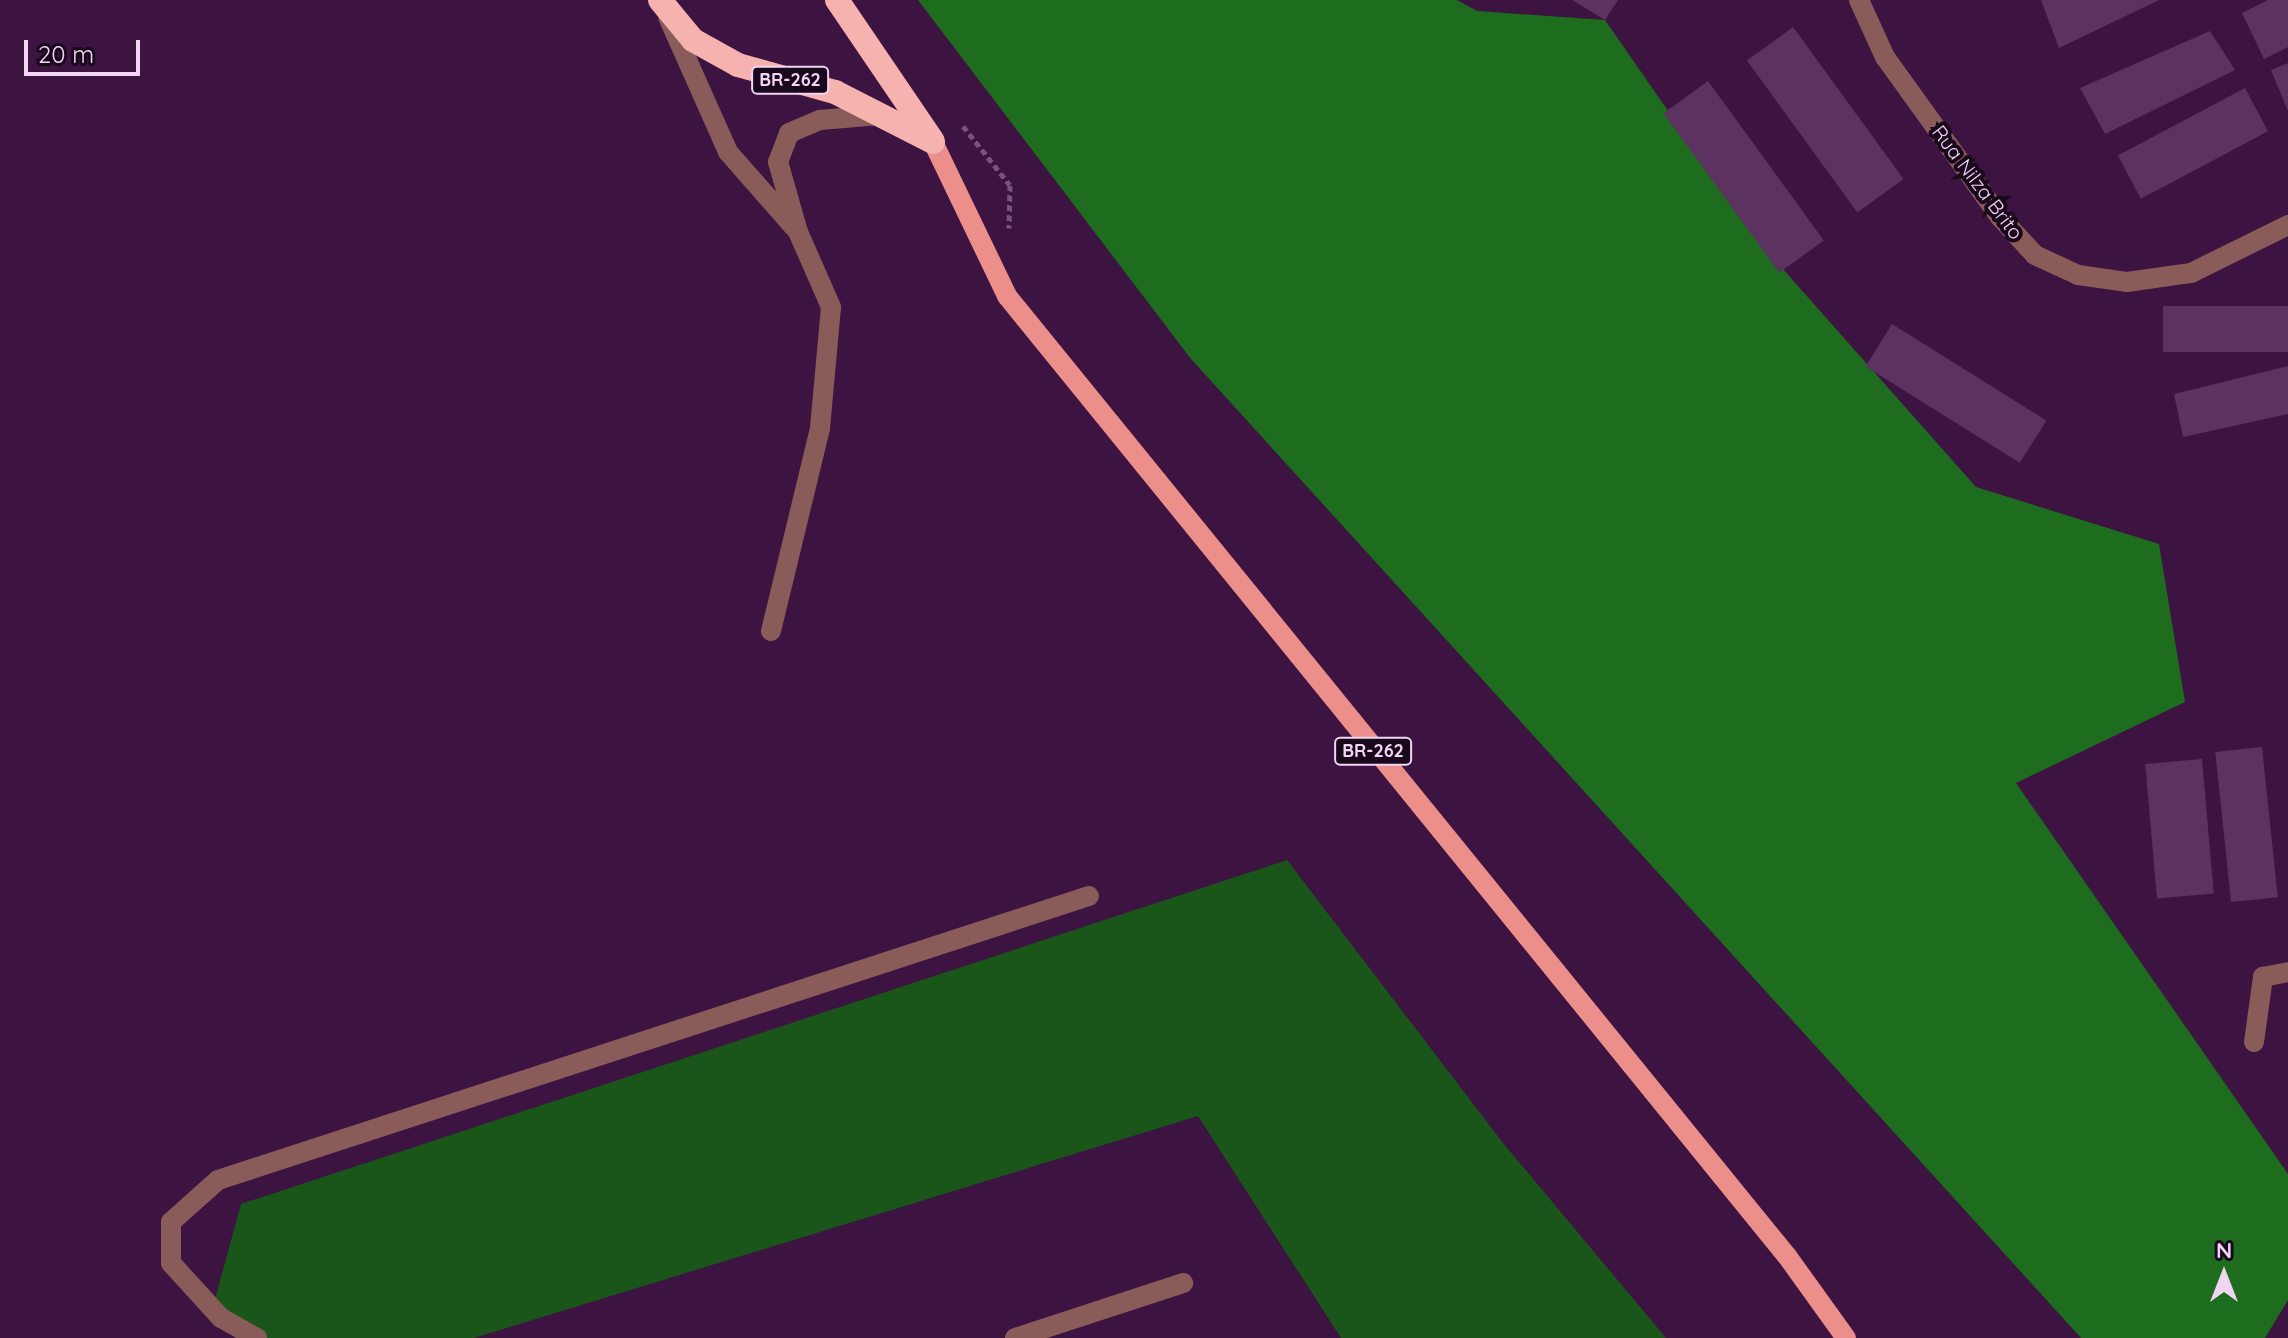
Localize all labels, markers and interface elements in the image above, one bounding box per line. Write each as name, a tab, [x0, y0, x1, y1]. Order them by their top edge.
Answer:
scale bar	[28, 24, 144, 74]
text: 20 m	[38, 39, 94, 69]
road number: BR-262	[750, 66, 830, 94]
street label: Rua Nilza Brito	[1927, 120, 2029, 244]
road number: BR-262	[1333, 737, 1413, 765]
north arrow	[2184, 1234, 2264, 1314]
text: N	[2216, 1236, 2232, 1264]

